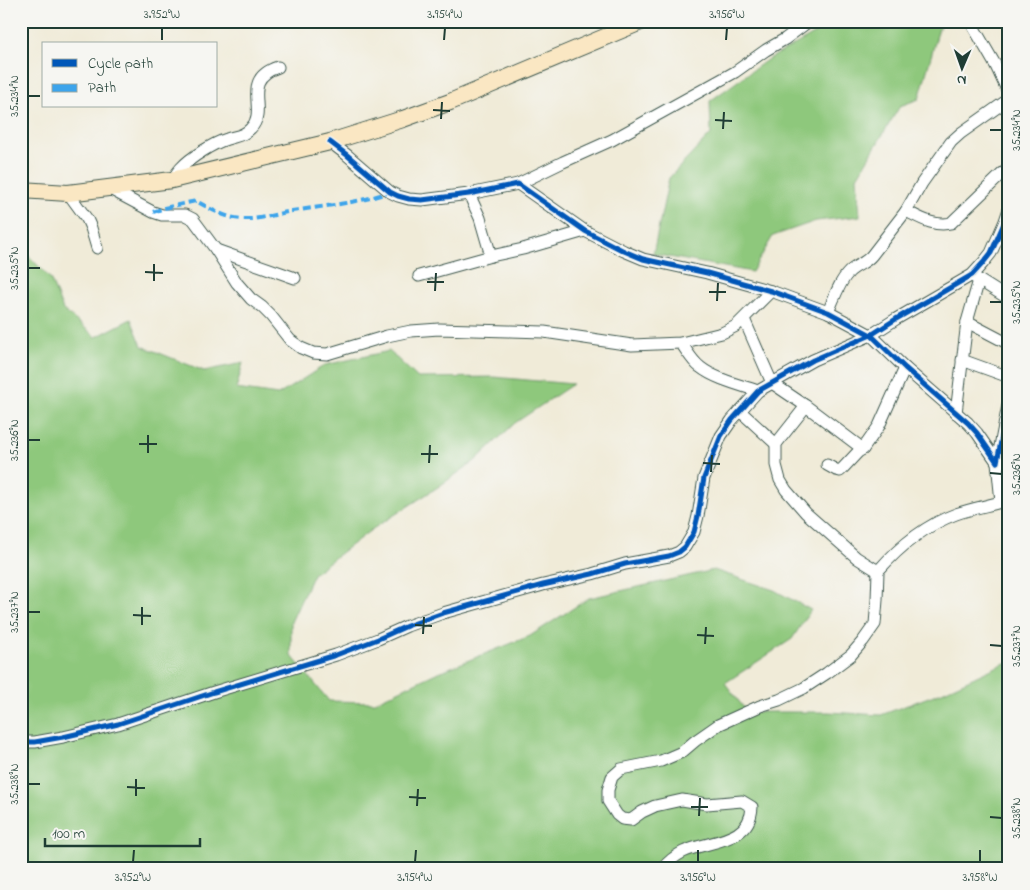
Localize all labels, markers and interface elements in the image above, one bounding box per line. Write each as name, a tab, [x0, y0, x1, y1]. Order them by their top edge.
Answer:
text: 3.952°W	[144, 6, 180, 24]
text: 3.954°W	[427, 6, 463, 24]
text: 3.956°W	[709, 6, 745, 24]
legend	[42, 42, 218, 108]
north arrow	[938, 42, 988, 92]
text: Cycle path	[88, 53, 153, 76]
text: N	[957, 69, 967, 90]
text: 35.234°N	[6, 75, 24, 117]
text: Path	[88, 77, 116, 99]
text: 35.234°N	[1008, 109, 1026, 151]
text: 35.235°N	[6, 246, 24, 290]
text: 35.235°N	[1008, 280, 1026, 324]
text: 35.236°N	[6, 419, 24, 461]
text: 35.236°N	[1008, 453, 1026, 495]
text: 35.237°N	[6, 591, 24, 633]
text: 35.237°N	[1008, 625, 1026, 667]
text: 35.238°N	[6, 763, 24, 805]
text: 35.238°N	[1008, 797, 1026, 839]
scale bar	[45, 815, 200, 847]
text: 100 m	[52, 823, 85, 845]
text: 3.952°W	[115, 869, 151, 887]
text: 3.954°W	[397, 869, 433, 887]
text: 3.956°W	[680, 869, 716, 887]
text: 3.958°W	[963, 869, 997, 887]

